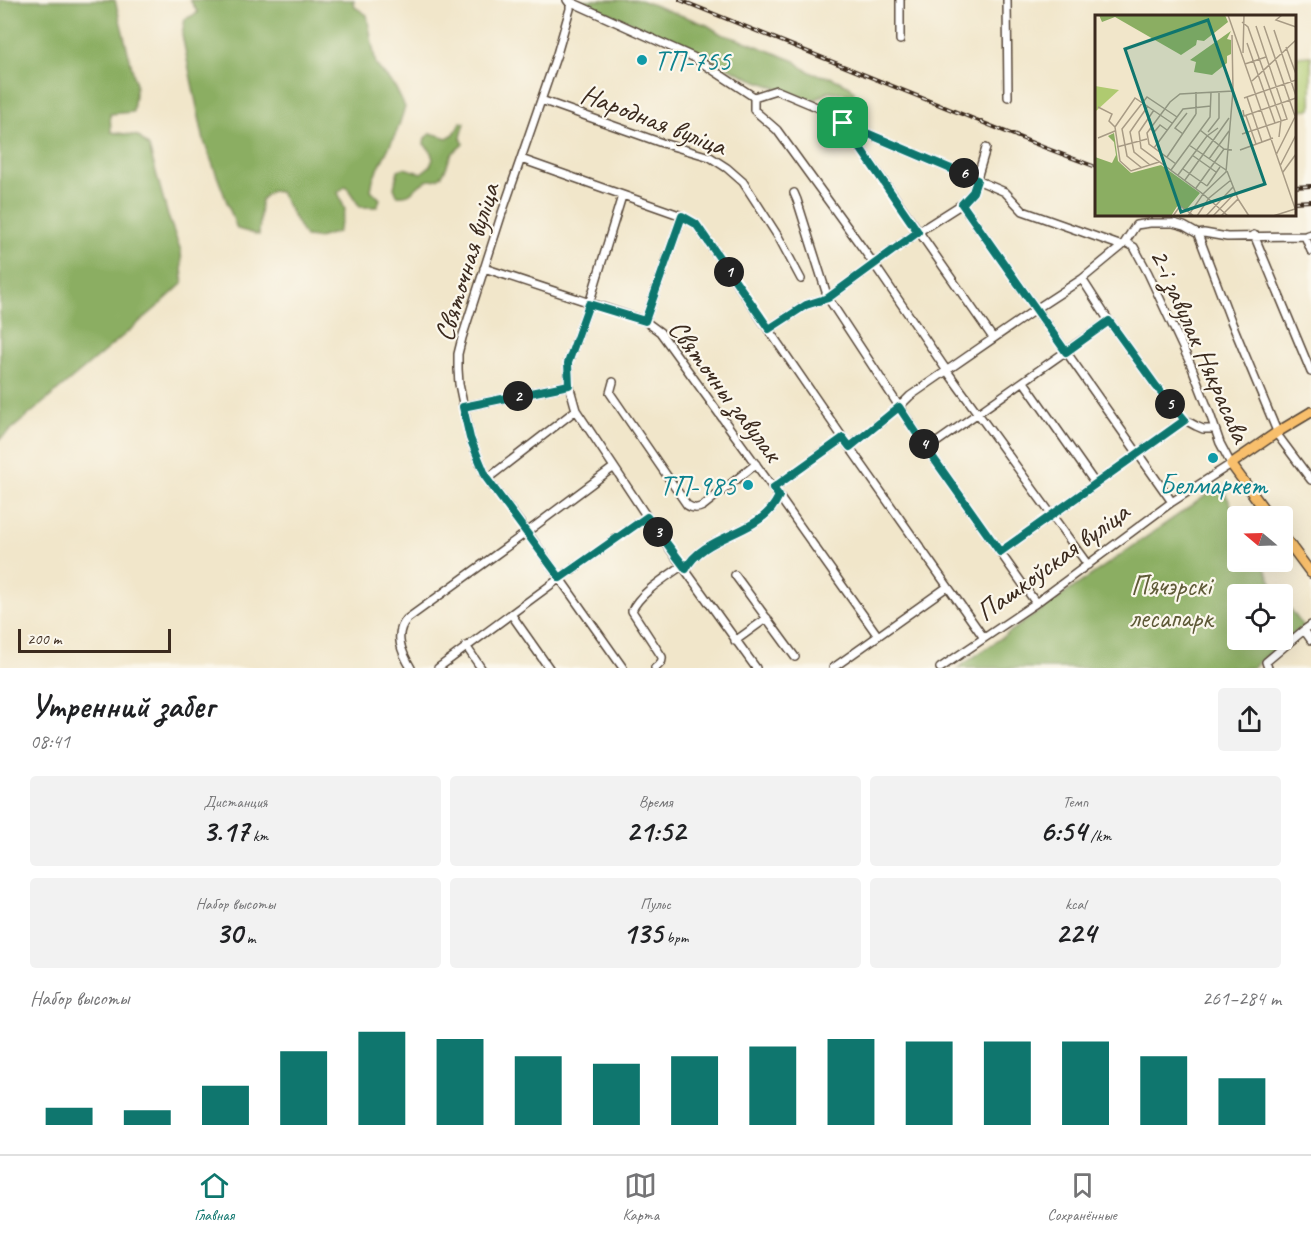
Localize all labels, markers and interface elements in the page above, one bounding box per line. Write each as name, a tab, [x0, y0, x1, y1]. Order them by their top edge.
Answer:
inset map	[1095, 15, 1296, 216]
place label: ТП-755	[654, 43, 732, 78]
marker: ТП-755	[635, 53, 649, 67]
street label: Народная вуліца	[576, 76, 733, 164]
pin	[817, 97, 868, 148]
icon: arrive	[826, 106, 859, 139]
pin: 6	[949, 158, 979, 188]
text: 6	[960, 163, 968, 183]
street label: Святочная вуліца	[426, 177, 508, 345]
street label: 2-і завулак Някрасава	[1141, 243, 1260, 450]
pin: 1	[714, 257, 744, 287]
text: 1	[725, 262, 733, 282]
street label: Святочны завулак	[660, 312, 792, 471]
pin: 2	[503, 381, 533, 411]
text: 2	[514, 386, 522, 406]
pin: 5	[1155, 389, 1185, 419]
text: 5	[1167, 394, 1173, 414]
pin: 4	[909, 429, 939, 459]
text: 4	[920, 434, 928, 454]
marker: Белмаркет	[1206, 451, 1220, 465]
place label: Белмаркет	[1159, 467, 1269, 502]
place label: ТП-985	[659, 468, 737, 503]
marker: ТП-985	[741, 478, 755, 492]
street label: Пашкоўская вуліца	[969, 493, 1137, 629]
north arrow	[1227, 506, 1293, 572]
map controls	[1227, 506, 1293, 650]
pin: 3	[643, 517, 673, 547]
text: 3	[654, 522, 662, 542]
park label: Пячэрскі лесапарк	[1130, 568, 1215, 635]
button: locate	[1227, 584, 1293, 650]
scale bar	[18, 626, 171, 654]
text: 200 m	[27, 629, 61, 649]
text: Утренний забег	[30, 685, 214, 727]
button: share	[1218, 688, 1281, 751]
text: 08:41	[30, 729, 70, 754]
text: Дистанция	[204, 792, 267, 812]
text: Время	[639, 792, 672, 812]
text: Темп	[1063, 792, 1088, 812]
text: 3.17	[203, 812, 249, 850]
text: 21:52	[626, 812, 685, 850]
text: 6:54	[1040, 812, 1086, 850]
text: km	[249, 826, 268, 846]
text: /km	[1086, 826, 1111, 846]
text: Набор высоты	[196, 894, 275, 914]
text: Пульс	[640, 894, 671, 914]
text: kcal	[1065, 894, 1086, 914]
text: 30	[216, 914, 243, 952]
text: 135	[623, 914, 663, 952]
text: 224	[1055, 914, 1096, 952]
text: m	[243, 928, 255, 948]
text: bpm	[663, 928, 688, 948]
text: Набор высоты	[30, 986, 129, 1011]
text: 261–284 m	[1202, 986, 1281, 1011]
tab: Главная	[194, 1169, 234, 1225]
tab: Карта	[623, 1169, 659, 1225]
tab: Сохранённые	[1047, 1169, 1117, 1225]

